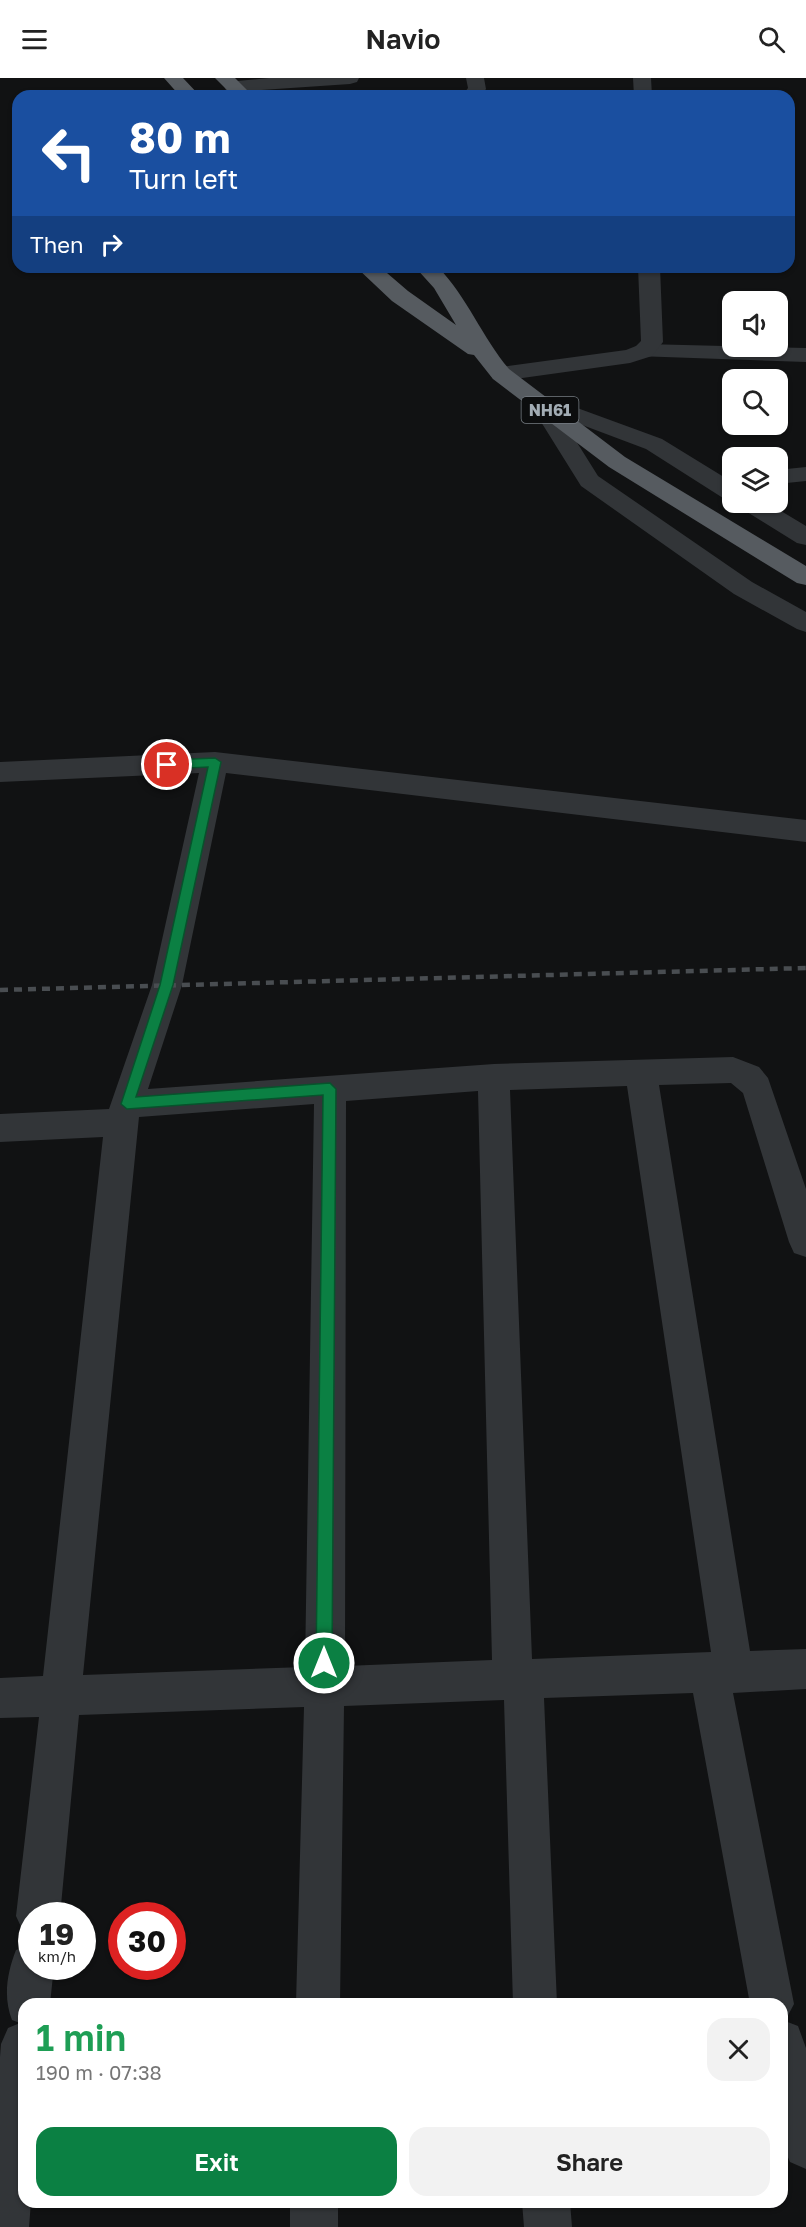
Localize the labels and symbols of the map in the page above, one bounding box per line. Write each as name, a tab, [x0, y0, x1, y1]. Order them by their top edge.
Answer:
road number: NH61	[522, 397, 578, 423]
pin	[141, 739, 192, 790]
position arrow	[292, 1631, 356, 1695]
speed limit sign: 30	[108, 1902, 186, 1980]

